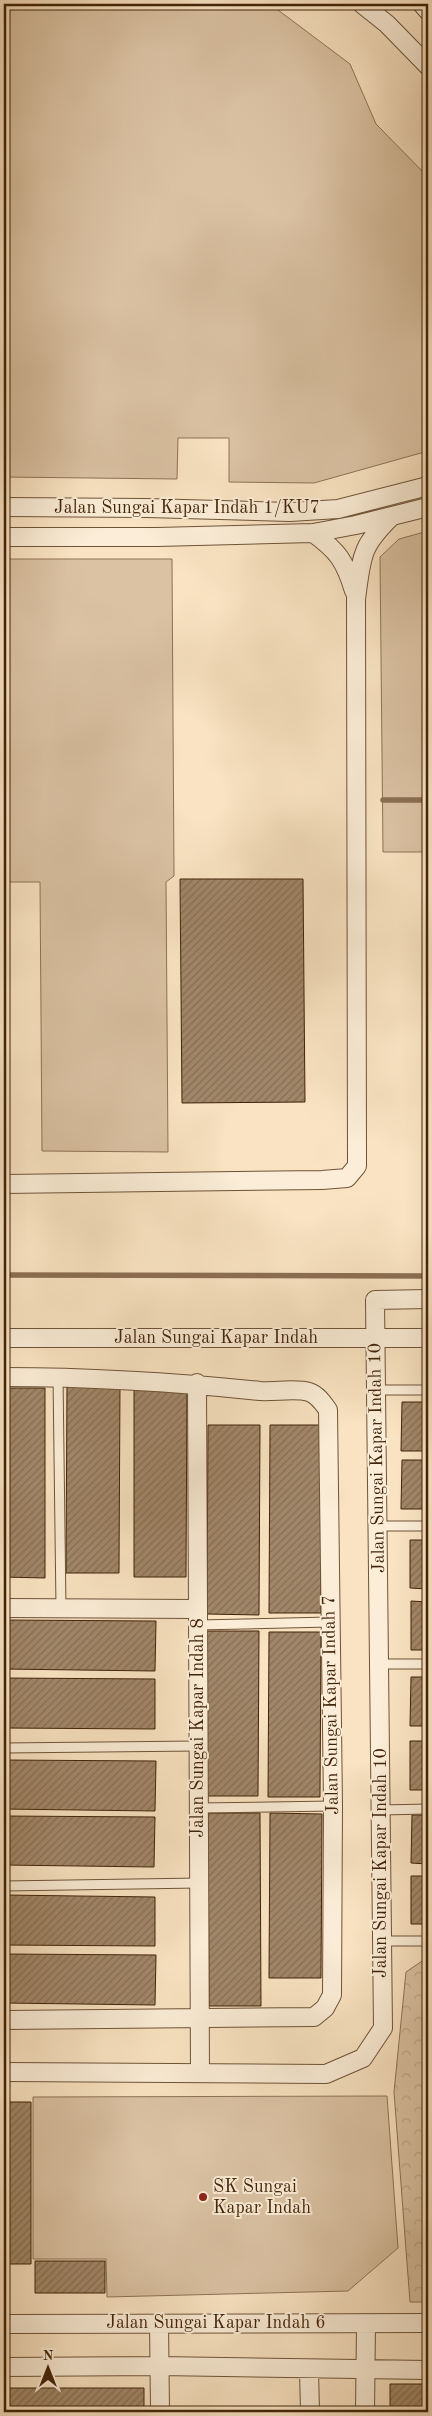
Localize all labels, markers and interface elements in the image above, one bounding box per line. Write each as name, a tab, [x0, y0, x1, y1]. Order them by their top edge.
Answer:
street label: Jalan Sungai Kapar Indah 1/KU7	[54, 499, 320, 517]
street label: Jalan Sungai Kapar Indah	[114, 1329, 318, 1347]
street label: Jalan Sungai Kapar Indah 10	[366, 1343, 388, 1573]
street label: Jalan Sungai Kapar Indah 7	[320, 1595, 342, 1815]
street label: Jalan Sungai Kapar Indah 8	[189, 1618, 207, 1838]
street label: Jalan Sungai Kapar Indah 10	[372, 1748, 390, 1978]
place label: SK Sungai Kapar Indah	[213, 2178, 311, 2217]
marker: SK Sungai Kapar Indah	[197, 2191, 209, 2203]
street label: Jalan Sungai Kapar Indah 6	[106, 2314, 326, 2332]
north arrow	[22, 2344, 72, 2394]
text: N	[43, 2349, 54, 2363]

